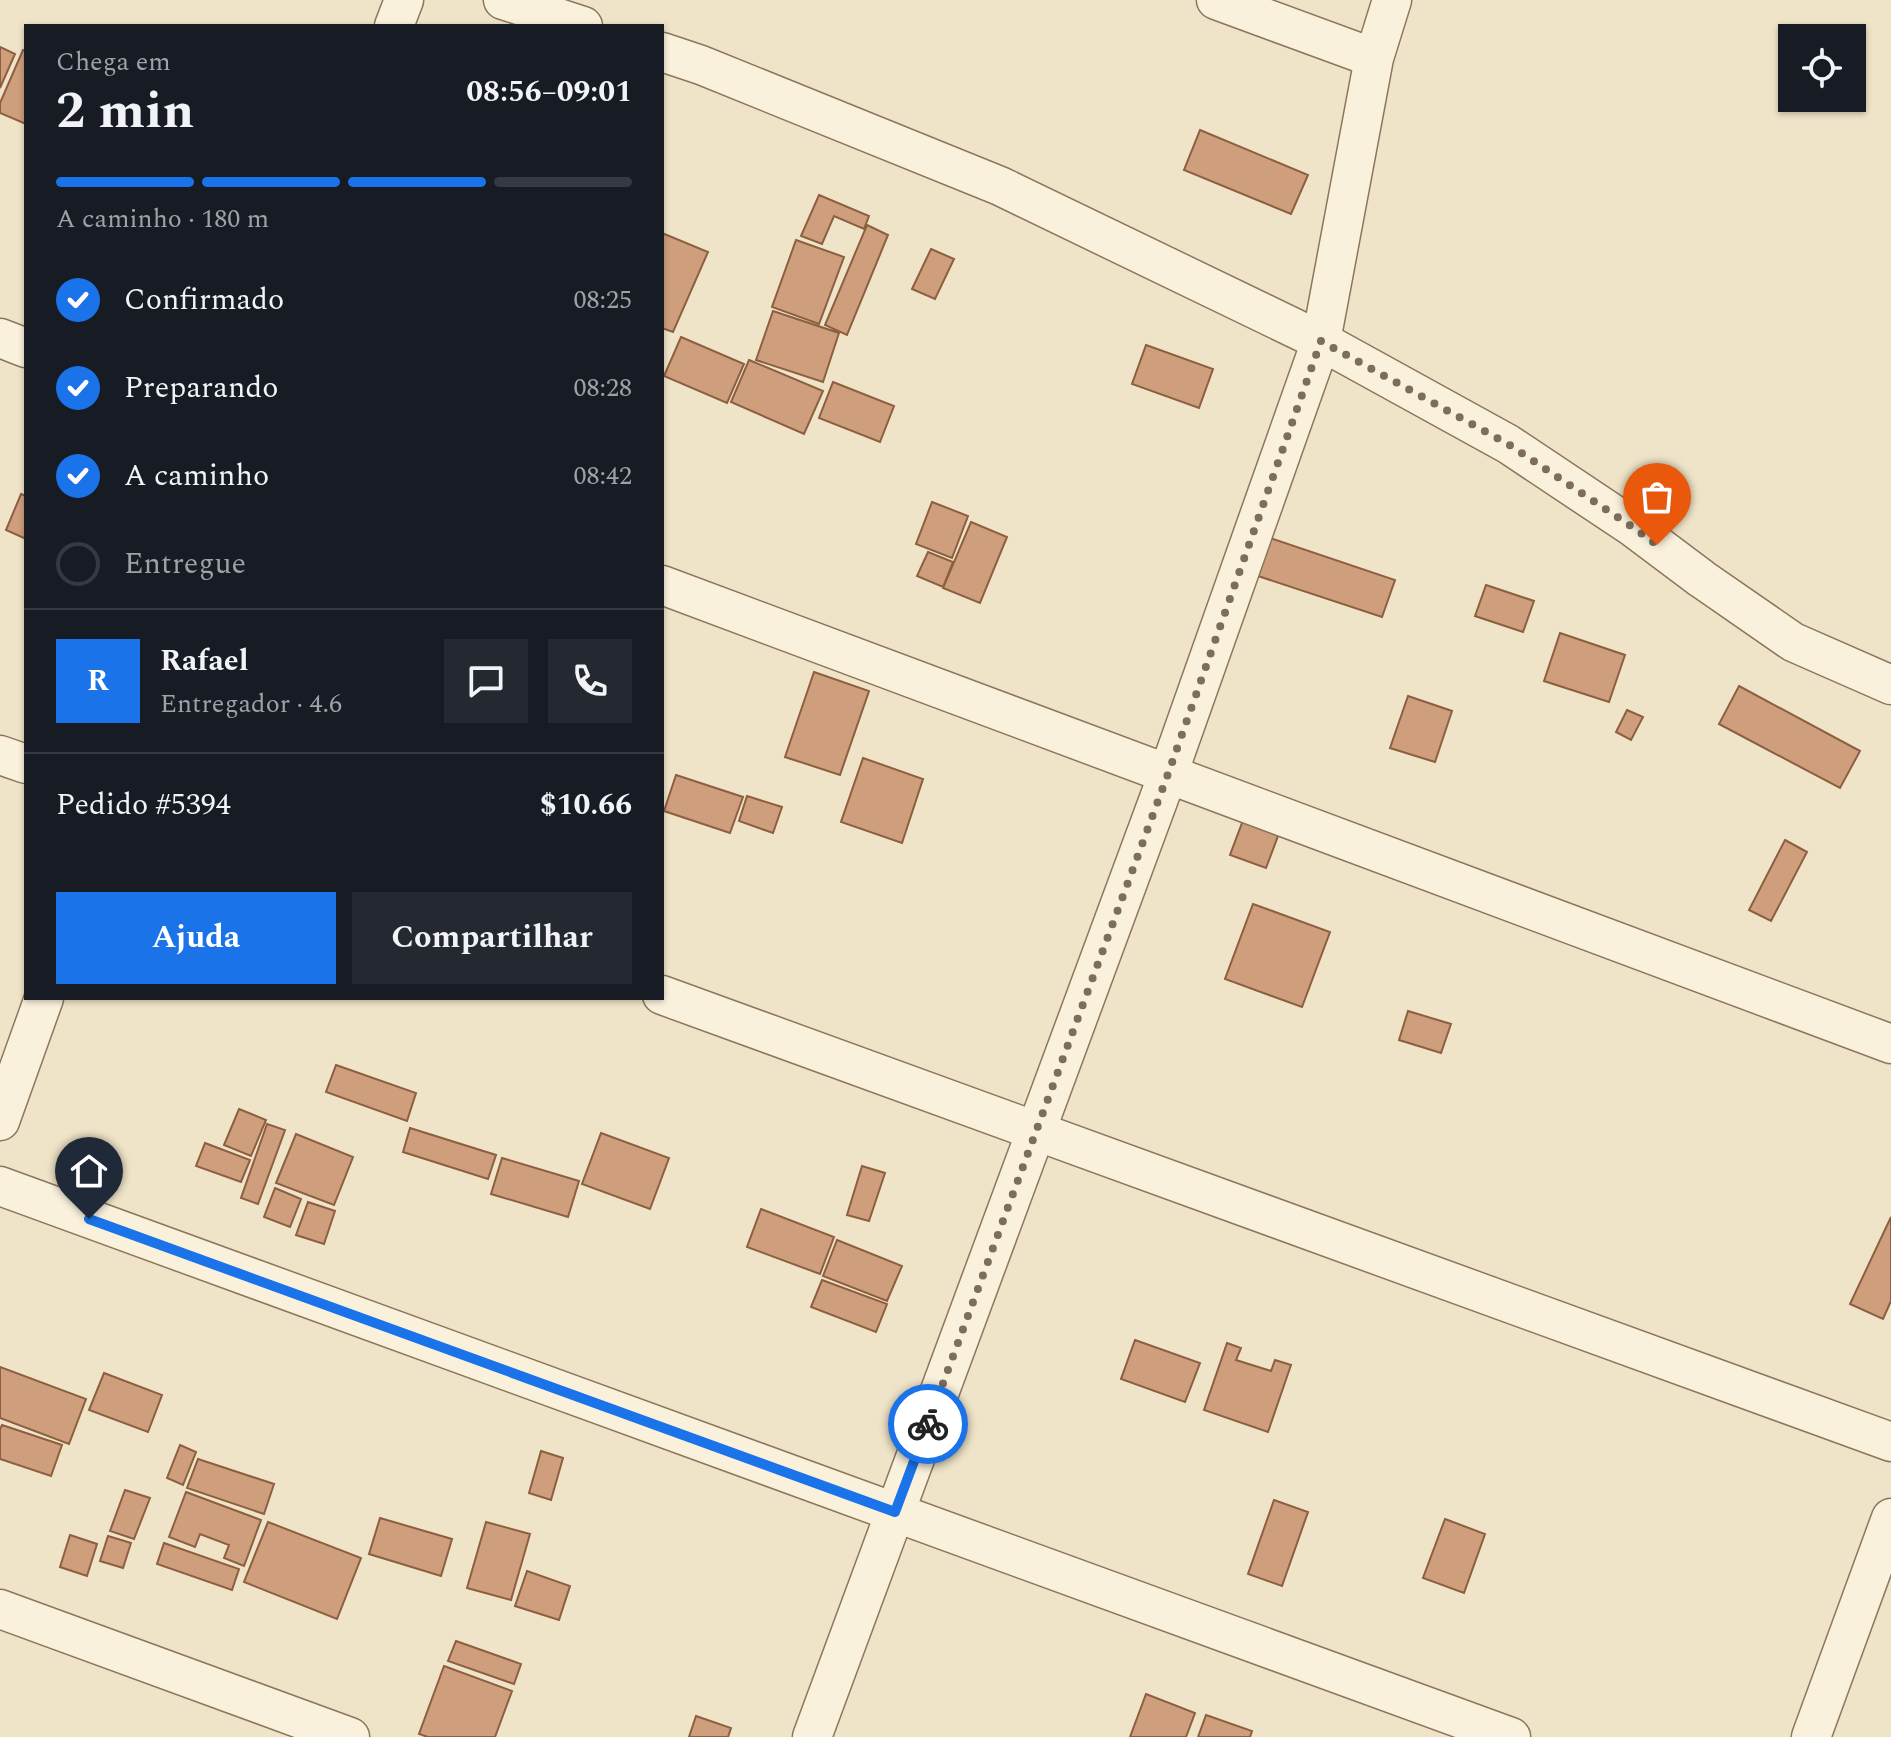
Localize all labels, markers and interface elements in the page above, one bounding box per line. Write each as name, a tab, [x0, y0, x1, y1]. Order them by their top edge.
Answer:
map controls	[1778, 24, 1866, 112]
button: locate	[1778, 24, 1866, 112]
text: Chega em	[56, 42, 171, 82]
text: 08:56–09:01	[466, 69, 632, 115]
text: 2 min	[56, 72, 194, 151]
text: A caminho · 180 m	[56, 199, 269, 239]
text: Confirmado	[124, 277, 284, 323]
icon: check	[56, 278, 100, 322]
text: 08:25	[573, 280, 632, 320]
text: Preparando	[124, 365, 278, 411]
icon: check	[56, 366, 100, 410]
text: 08:28	[573, 368, 632, 408]
text: A caminho	[124, 453, 269, 499]
icon: check	[56, 454, 100, 498]
text: 08:42	[573, 456, 632, 496]
pin	[1623, 463, 1691, 545]
icon: bag	[1635, 475, 1679, 519]
text: Entregue	[124, 541, 246, 587]
text: Rafael	[160, 638, 249, 684]
button: chat	[444, 639, 528, 723]
button: phone	[548, 639, 632, 723]
text: R	[87, 658, 109, 704]
text: Entregador · 4.6	[160, 684, 342, 724]
text: Pedido #5394	[56, 782, 231, 828]
text: $10.66	[540, 782, 632, 828]
button: Ajuda	[56, 892, 336, 984]
button: Compartilhar	[352, 892, 632, 984]
pin	[55, 1137, 123, 1219]
icon: home	[67, 1149, 111, 1193]
courier	[888, 1384, 968, 1464]
icon: bike	[906, 1402, 950, 1446]

